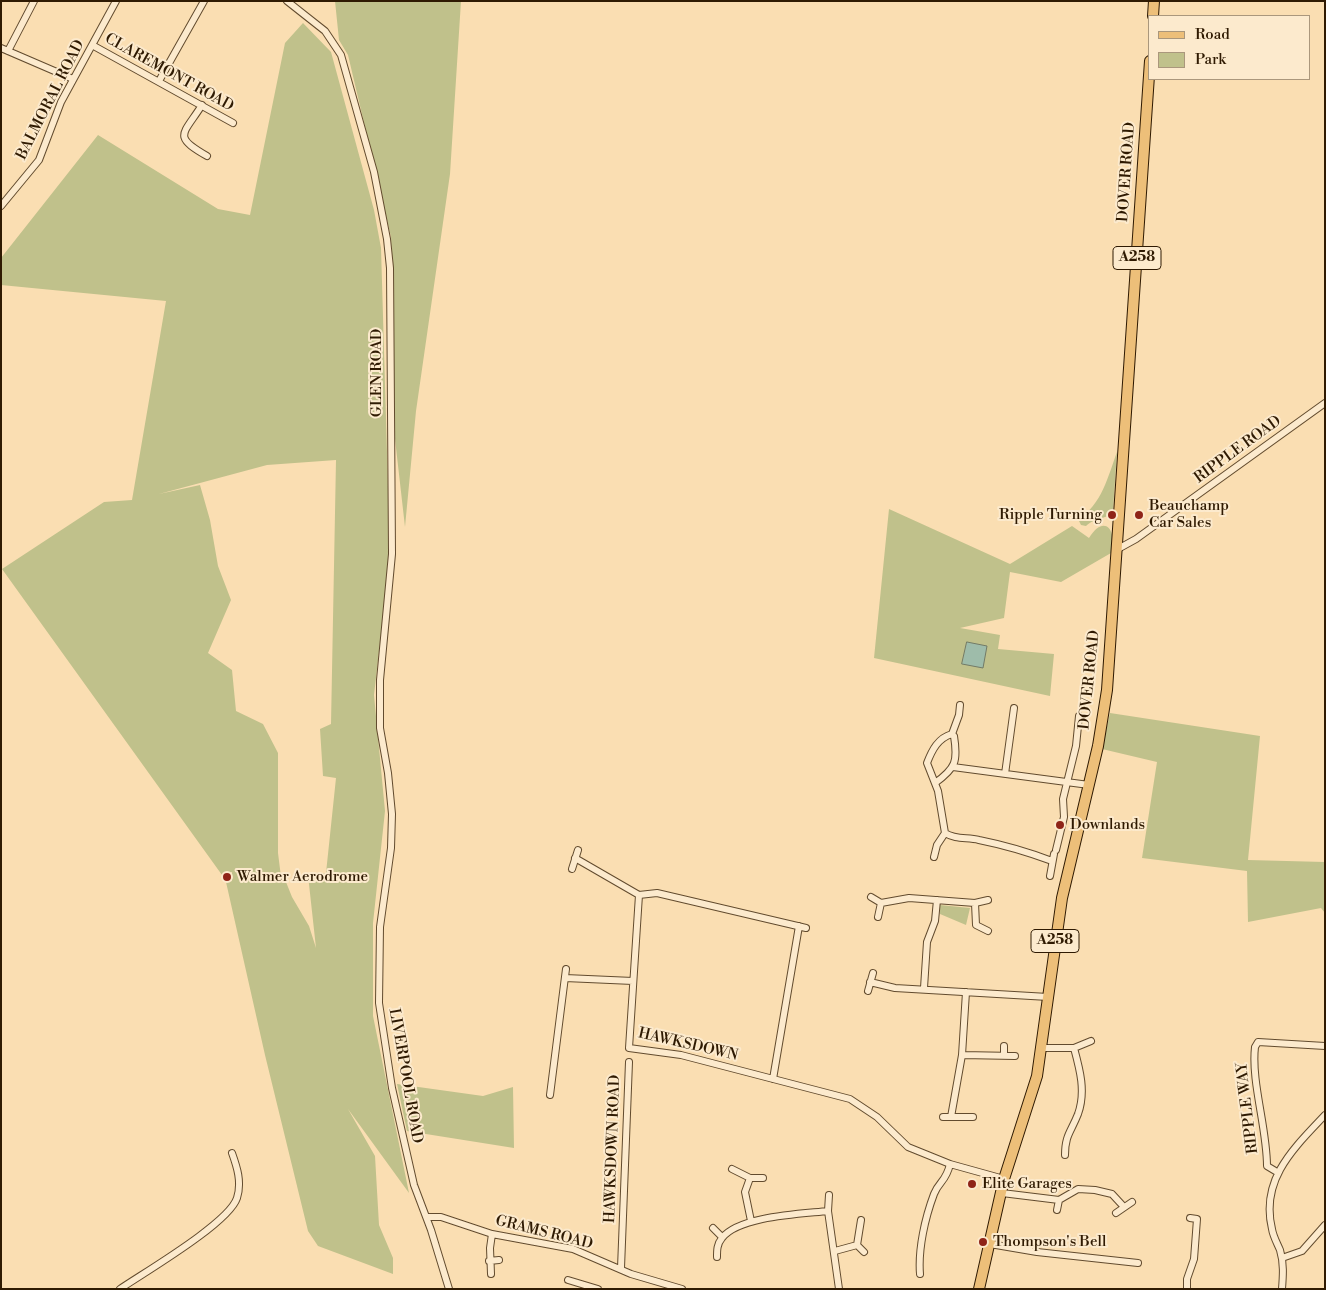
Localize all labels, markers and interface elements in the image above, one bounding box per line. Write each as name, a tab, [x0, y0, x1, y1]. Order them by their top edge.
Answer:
legend	[1148, 15, 1311, 80]
text: Road	[1195, 25, 1230, 44]
street label: CLAREMONT ROAD	[101, 30, 237, 116]
street label: BALMORAL ROAD	[13, 37, 89, 163]
text: Park	[1195, 50, 1226, 69]
street label: DOVER ROAD	[1115, 121, 1139, 223]
road number: A258	[1113, 247, 1161, 270]
street label: GLEN ROAD	[368, 329, 386, 417]
street label: RIPPLE ROAD	[1191, 412, 1285, 488]
place label: Beauchamp Car Sales	[1149, 497, 1229, 532]
place label: Ripple Turning	[999, 506, 1102, 524]
marker: Ripple Turning	[1106, 509, 1118, 521]
marker: Beauchamp Car Sales	[1133, 509, 1145, 521]
street label: DOVER ROAD	[1076, 629, 1104, 731]
place label: Downlands	[1070, 816, 1145, 834]
marker: Downlands	[1054, 819, 1066, 831]
place label: Walmer Aerodrome	[237, 868, 368, 886]
marker: Walmer Aerodrome	[221, 871, 233, 883]
road number: A258	[1031, 929, 1079, 952]
street label: LIVERPOOL ROAD	[384, 1007, 426, 1145]
street label: HAWKSDOWN	[636, 1025, 740, 1065]
street label: RIPPLE WAY	[1233, 1061, 1263, 1155]
street label: HAWKSDOWN ROAD	[601, 1075, 625, 1223]
place label: Elite Garages	[982, 1175, 1072, 1193]
marker: Elite Garages	[966, 1178, 978, 1190]
street label: GRAMS ROAD	[494, 1212, 594, 1254]
place label: Thompson's Bell	[993, 1233, 1106, 1251]
marker: Thompson's Bell	[977, 1236, 989, 1248]

